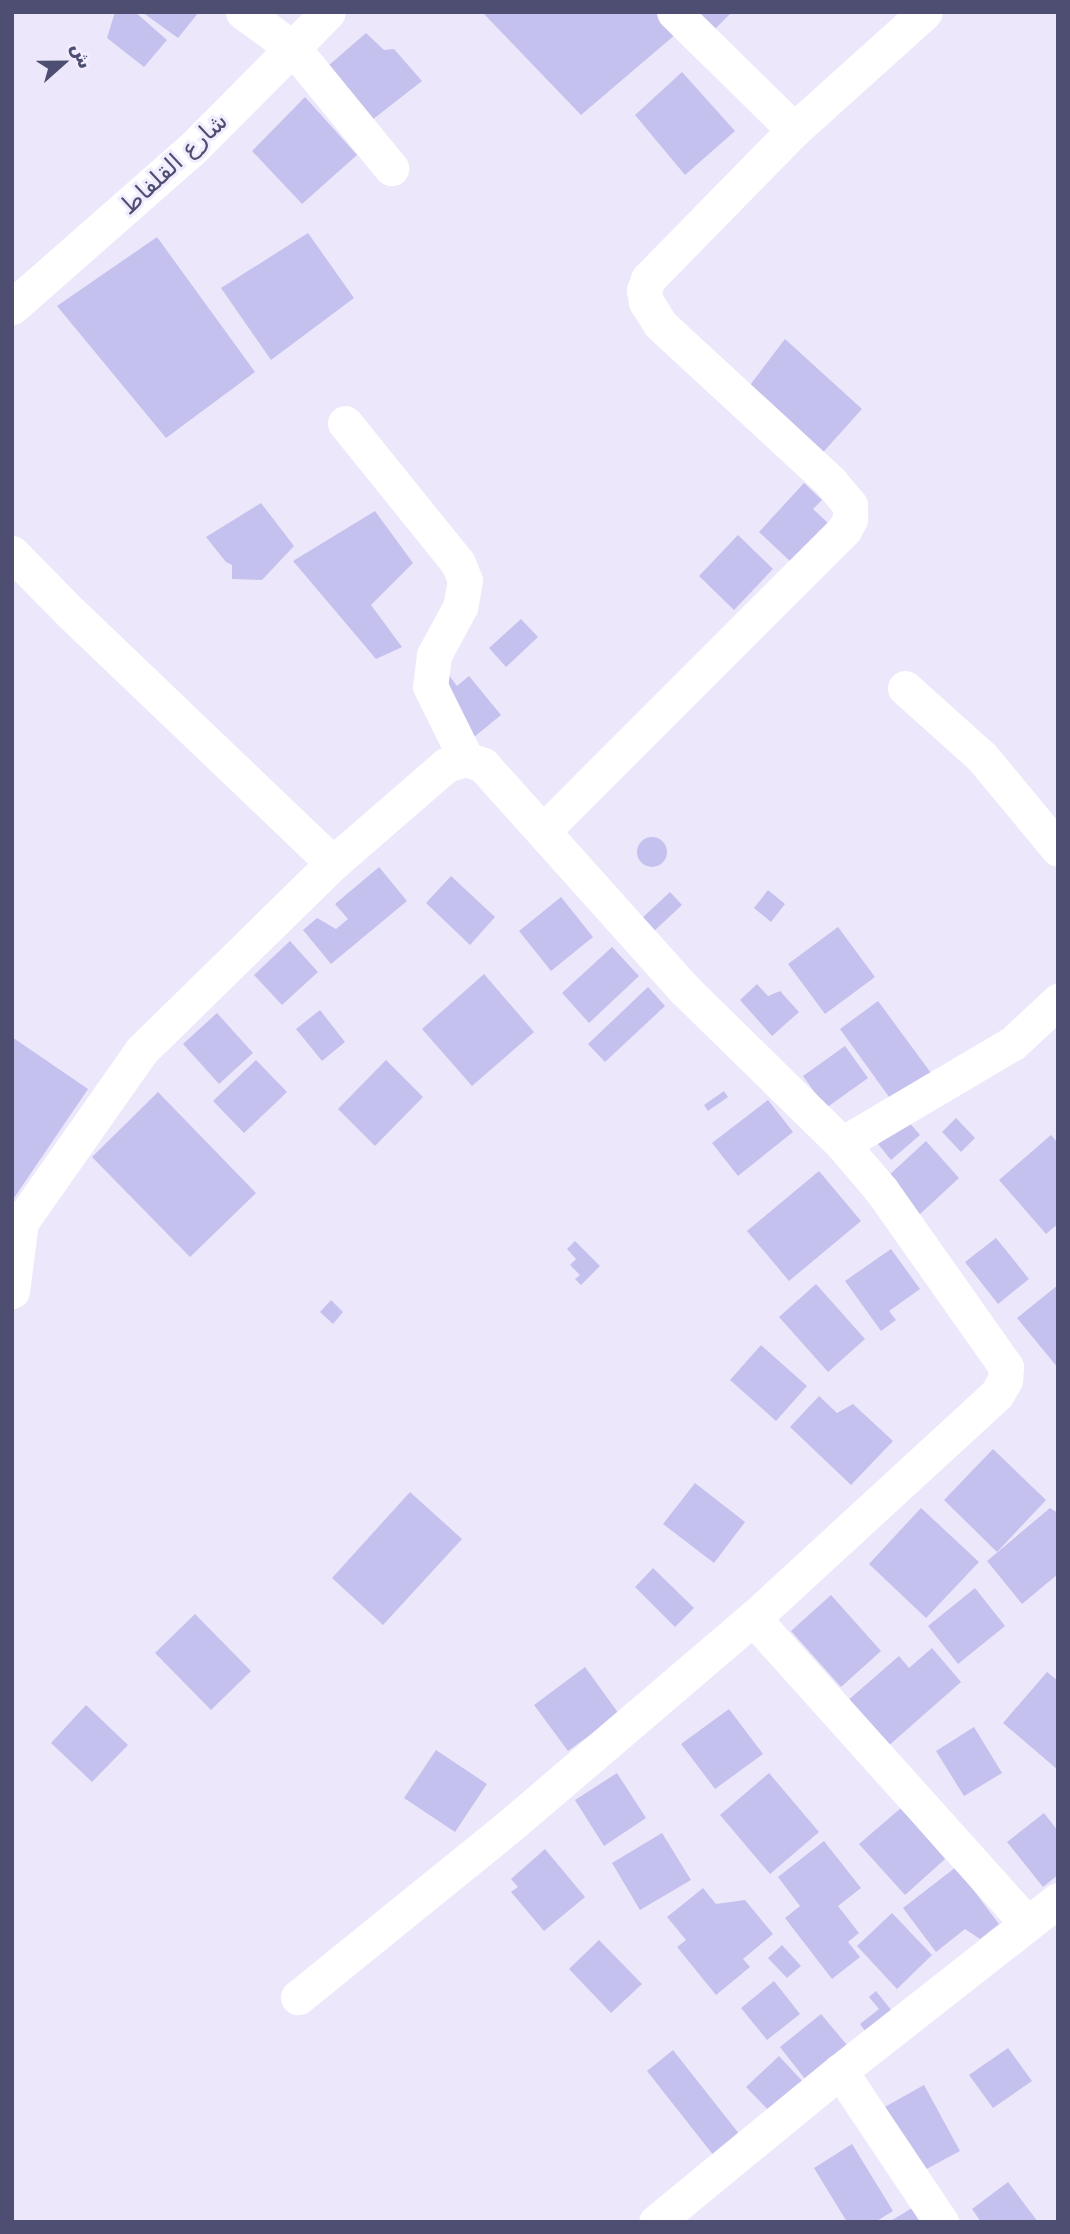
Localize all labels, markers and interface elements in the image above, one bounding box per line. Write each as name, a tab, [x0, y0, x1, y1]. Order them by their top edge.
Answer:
north arrow	[28, 28, 98, 98]
text: ش	[68, 39, 98, 72]
street label: شارع القلفاط	[114, 107, 234, 221]

